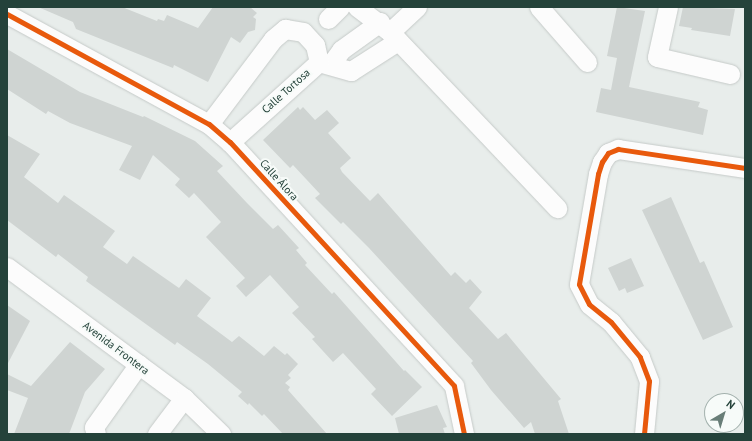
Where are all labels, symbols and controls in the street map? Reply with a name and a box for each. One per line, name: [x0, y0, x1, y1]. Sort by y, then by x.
street label: Calle Tortosa: [259, 66, 313, 116]
street label: Calle Álora: [257, 157, 301, 203]
street label: Avenida Frontera: [80, 319, 152, 377]
north arrow: [704, 393, 744, 433]
text: N: [724, 397, 738, 412]

